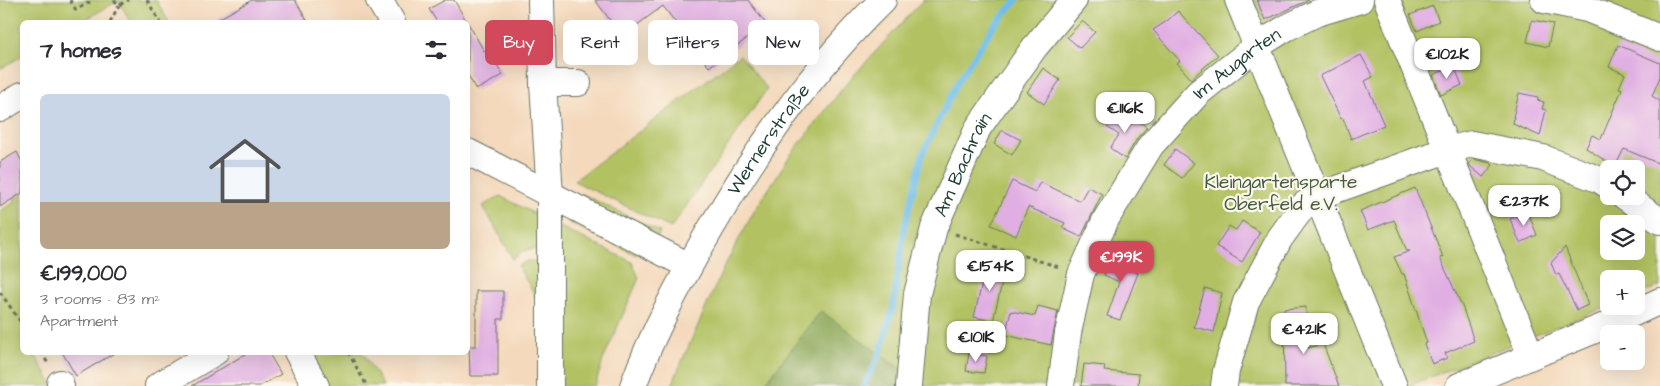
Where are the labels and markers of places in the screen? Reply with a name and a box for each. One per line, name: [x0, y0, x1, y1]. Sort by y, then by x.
pin: €102K: [1412, 38, 1482, 80]
pin: €116K: [1090, 92, 1160, 134]
pin: €237K: [1489, 184, 1559, 227]
pin: €199K: [1086, 240, 1156, 283]
pin: €154K: [955, 250, 1025, 292]
pin: €421K: [1269, 312, 1339, 355]
pin: €101K: [941, 320, 1011, 363]

